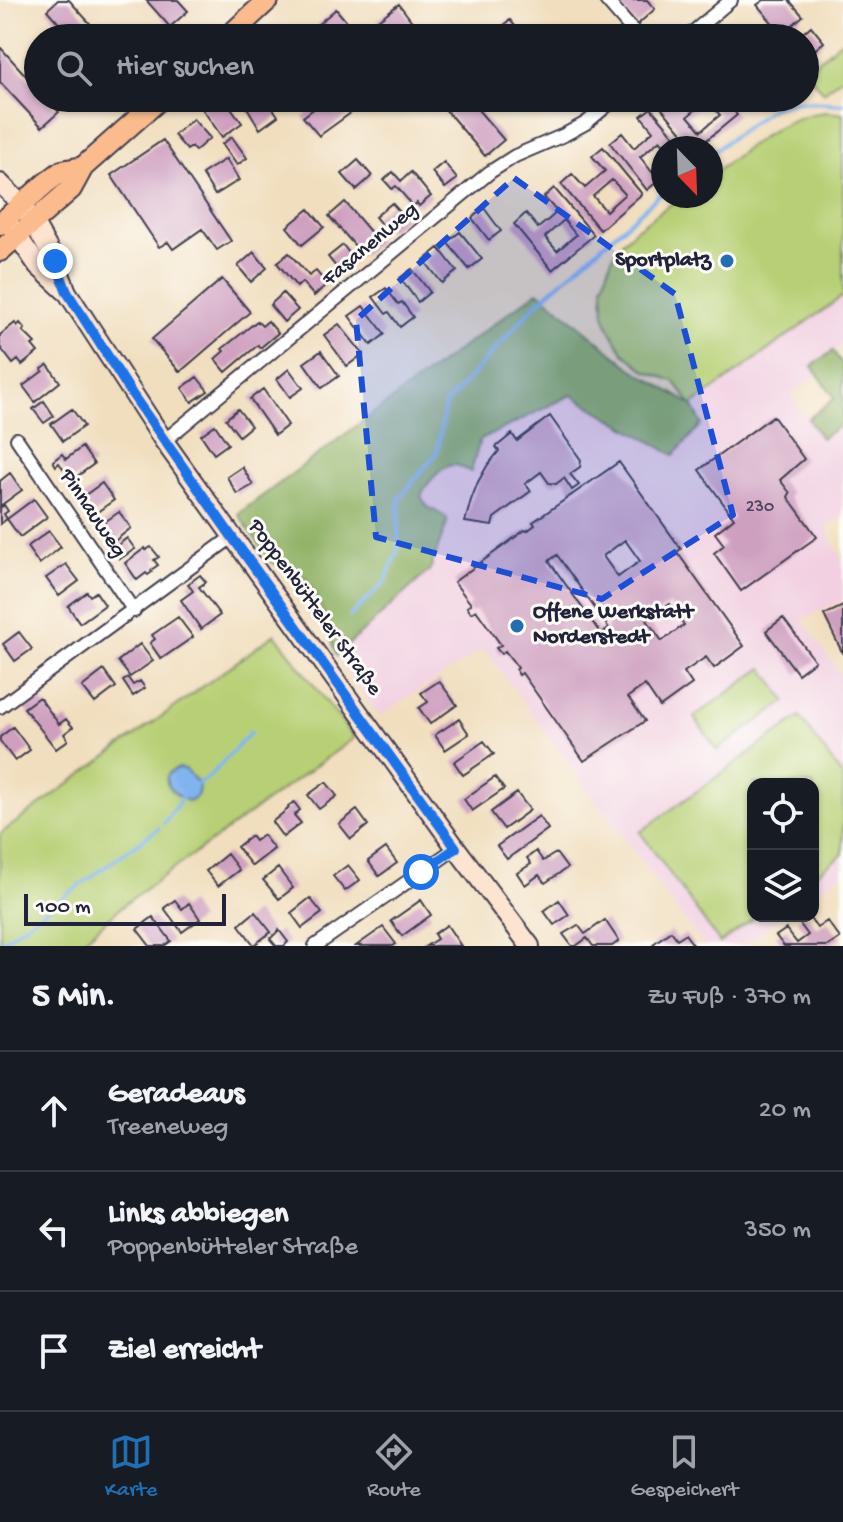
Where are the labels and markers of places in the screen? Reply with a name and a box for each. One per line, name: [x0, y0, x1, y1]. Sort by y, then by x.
place label: Sportplatz: [615, 248, 712, 274]
marker: Sportplatz: [718, 252, 736, 270]
place label: Offene Werkstatt Norderstedt: [533, 600, 695, 651]
marker: Offene Werkstatt Norderstedt: [508, 617, 526, 635]

